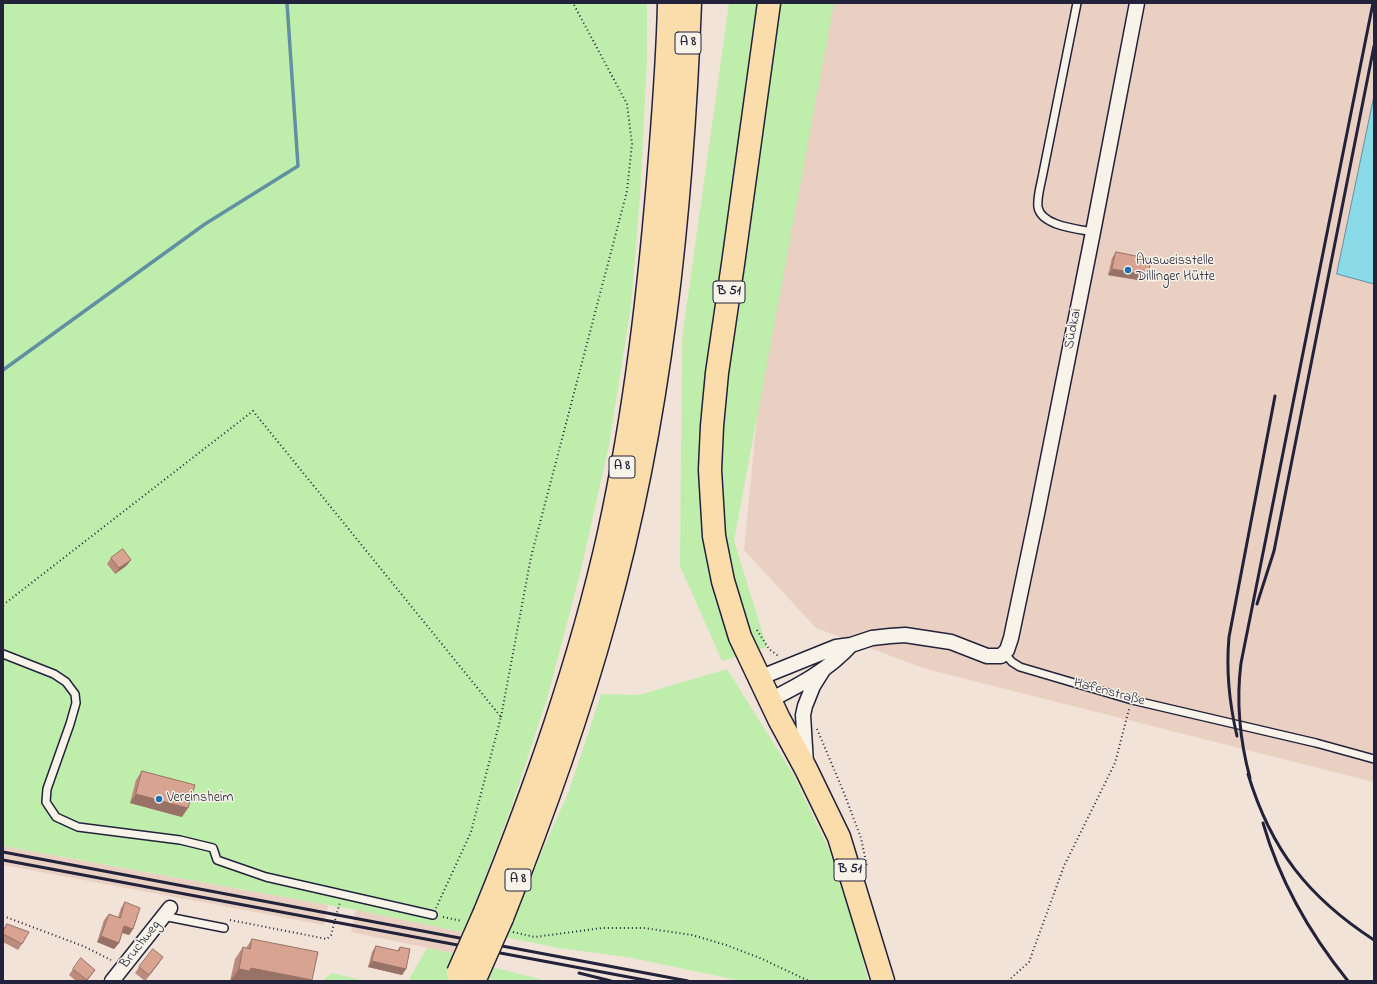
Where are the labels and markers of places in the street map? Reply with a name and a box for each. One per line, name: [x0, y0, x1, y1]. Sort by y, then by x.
place label: Ausweisstelle Dillinger Hütte: [1136, 254, 1215, 286]
marker: Ausweisstelle Dillinger Hütte: [1123, 265, 1133, 275]
place label: Vereinsheim: [167, 791, 233, 807]
marker: Vereinsheim: [154, 794, 164, 804]

